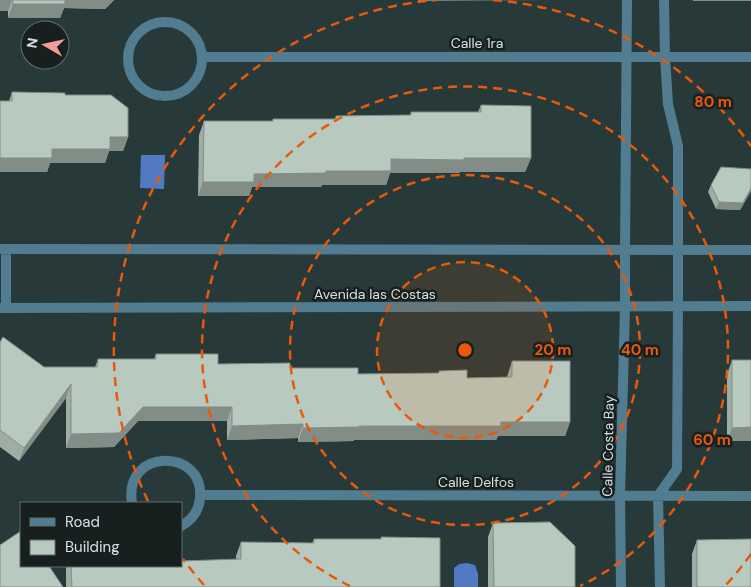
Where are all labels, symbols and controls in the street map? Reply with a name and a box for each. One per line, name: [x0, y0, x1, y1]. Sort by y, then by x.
north arrow: [20, 20, 70, 70]
street label: Calle 1ra: [451, 34, 503, 52]
text: N: [22, 37, 42, 49]
text: 80 m: [694, 92, 732, 112]
street label: Avenida las Costas: [314, 285, 436, 303]
text: 20 m: [535, 340, 571, 360]
text: 40 m: [621, 340, 659, 360]
centre of rings: [456, 341, 474, 359]
street label: Calle Costa Bay: [598, 395, 618, 497]
text: 60 m: [693, 430, 731, 450]
street label: Calle Delfos: [438, 473, 514, 491]
legend: [20, 502, 182, 567]
text: Road: [65, 512, 100, 532]
text: Building: [65, 537, 120, 557]

